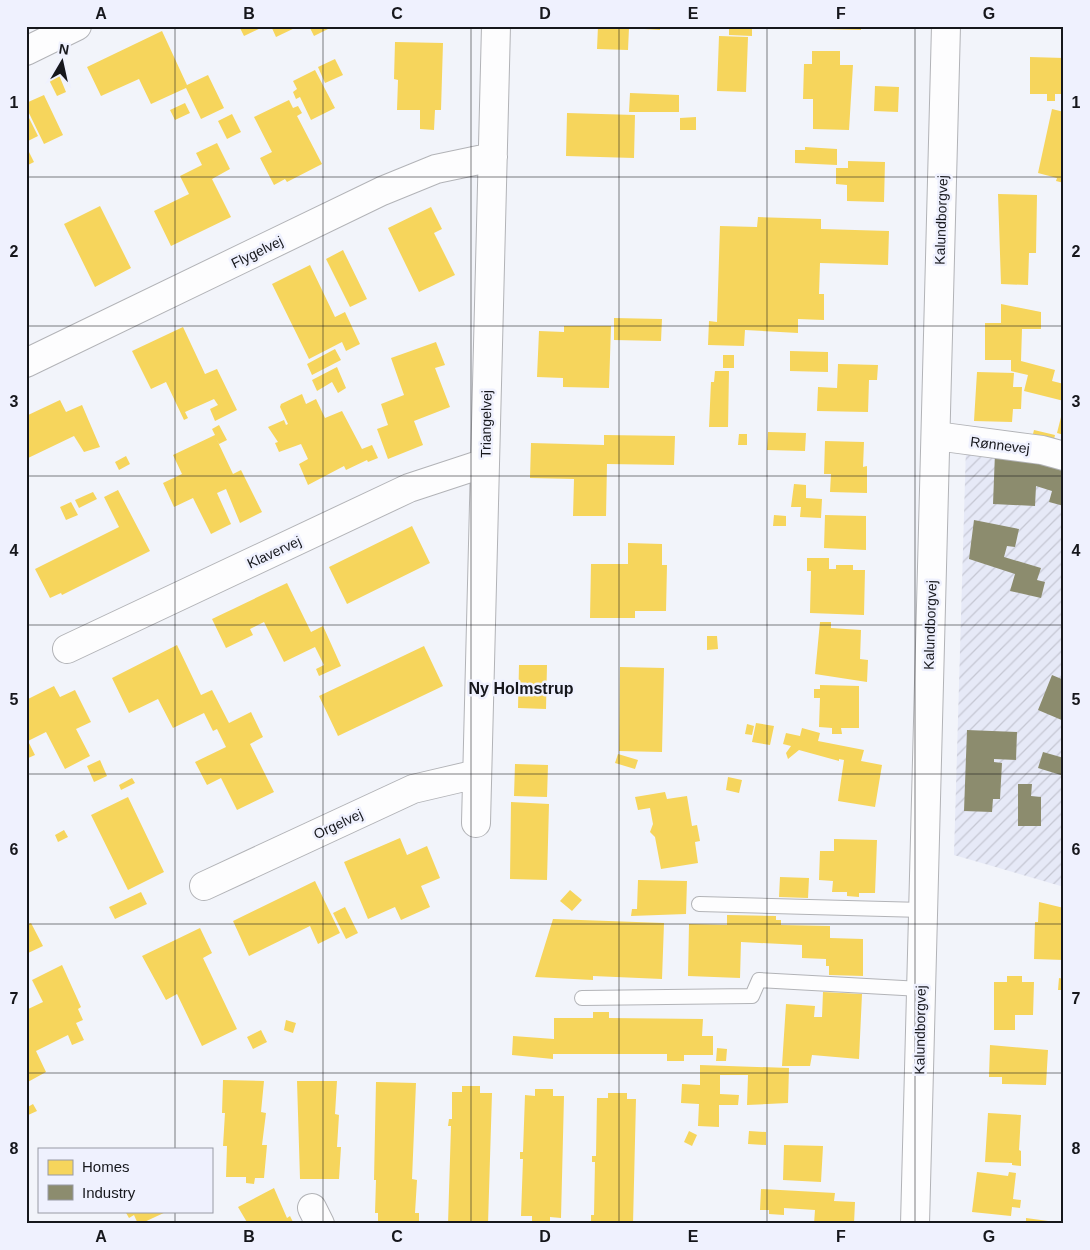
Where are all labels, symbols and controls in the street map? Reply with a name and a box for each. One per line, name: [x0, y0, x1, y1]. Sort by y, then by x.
text: A: [95, 5, 107, 22]
text: B: [243, 5, 255, 22]
text: C: [391, 5, 403, 22]
text: D: [539, 5, 551, 22]
text: E: [688, 5, 699, 22]
text: F: [836, 5, 846, 22]
text: G: [983, 5, 995, 22]
north arrow: [38, 38, 88, 88]
text: N: [58, 40, 70, 58]
text: 1: [10, 94, 19, 111]
text: 1: [1072, 94, 1081, 111]
street label: Kalundborgvej: [931, 175, 951, 265]
street label: Flygelvej: [229, 233, 285, 271]
text: 2: [10, 243, 19, 260]
text: 2: [1072, 243, 1081, 260]
street label: Triangelvej: [477, 390, 495, 458]
text: 3: [10, 393, 19, 410]
text: 3: [1072, 393, 1081, 410]
street label: Rønnevej: [969, 433, 1031, 457]
street label: Klavervej: [245, 533, 303, 571]
text: 4: [10, 542, 19, 559]
text: 4: [1072, 542, 1081, 559]
street label: Kalundborgvej: [920, 580, 940, 670]
district label: Ny Holmstrup: [469, 680, 574, 697]
text: 5: [10, 691, 19, 708]
text: 5: [1072, 691, 1081, 708]
street label: Orgelvej: [311, 806, 365, 842]
text: 6: [10, 841, 19, 858]
text: 6: [1072, 841, 1081, 858]
street label: Kalundborgvej: [911, 985, 929, 1075]
text: 7: [10, 990, 19, 1007]
text: 7: [1072, 990, 1081, 1007]
text: 8: [10, 1140, 19, 1157]
text: 8: [1072, 1140, 1081, 1157]
legend: [38, 1148, 212, 1212]
text: Homes: [82, 1158, 130, 1175]
text: Industry: [82, 1184, 136, 1201]
text: A: [95, 1228, 107, 1245]
text: B: [243, 1228, 255, 1245]
text: C: [391, 1228, 403, 1245]
text: D: [539, 1228, 551, 1245]
text: E: [688, 1228, 699, 1245]
text: F: [836, 1228, 846, 1245]
text: G: [983, 1228, 995, 1245]

